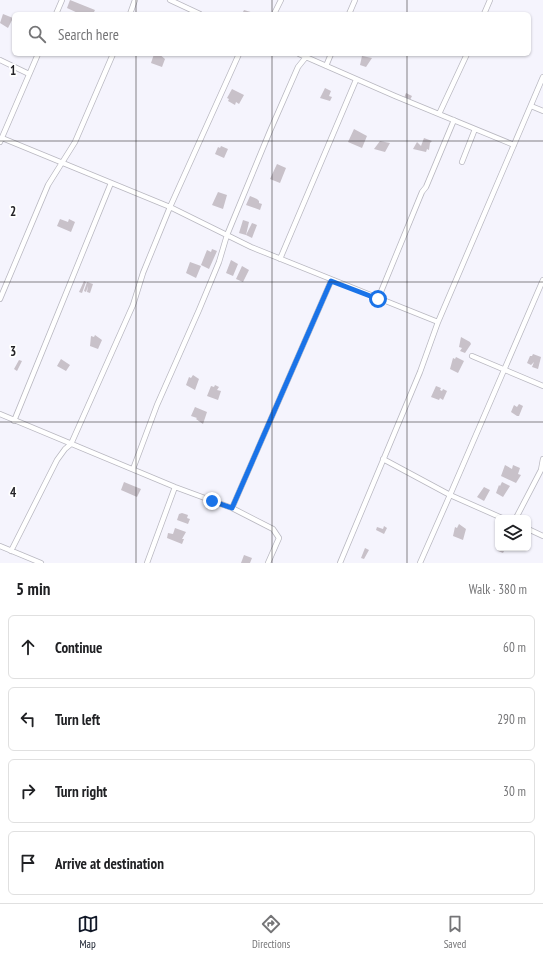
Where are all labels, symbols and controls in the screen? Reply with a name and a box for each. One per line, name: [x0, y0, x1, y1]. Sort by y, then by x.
search box: [12, 12, 531, 56]
icon: search: [26, 23, 48, 45]
text: Search here: [58, 25, 119, 44]
text: 1: [10, 62, 16, 79]
text: 2: [10, 203, 16, 220]
route start: [369, 290, 387, 308]
text: 3: [10, 343, 16, 360]
text: 4: [10, 484, 17, 501]
route end: [203, 492, 221, 510]
map controls: [495, 515, 531, 551]
button: layers: [495, 515, 531, 551]
text: 5 min: [16, 578, 50, 600]
text: Walk · 380 m: [469, 581, 527, 598]
icon: ahead: [17, 636, 39, 658]
text: Continue: [55, 638, 102, 657]
text: 60 m: [503, 639, 526, 656]
icon: left: [17, 708, 39, 730]
text: Turn left: [55, 710, 100, 729]
text: 290 m: [497, 711, 526, 728]
icon: right: [17, 780, 39, 802]
text: Turn right: [55, 782, 107, 801]
text: 30 m: [503, 783, 526, 800]
icon: arrive: [17, 852, 39, 874]
text: Arrive at destination: [55, 854, 164, 873]
tab: Map: [77, 913, 99, 951]
tab: Directions: [252, 913, 290, 951]
tab: Saved: [444, 913, 466, 951]

